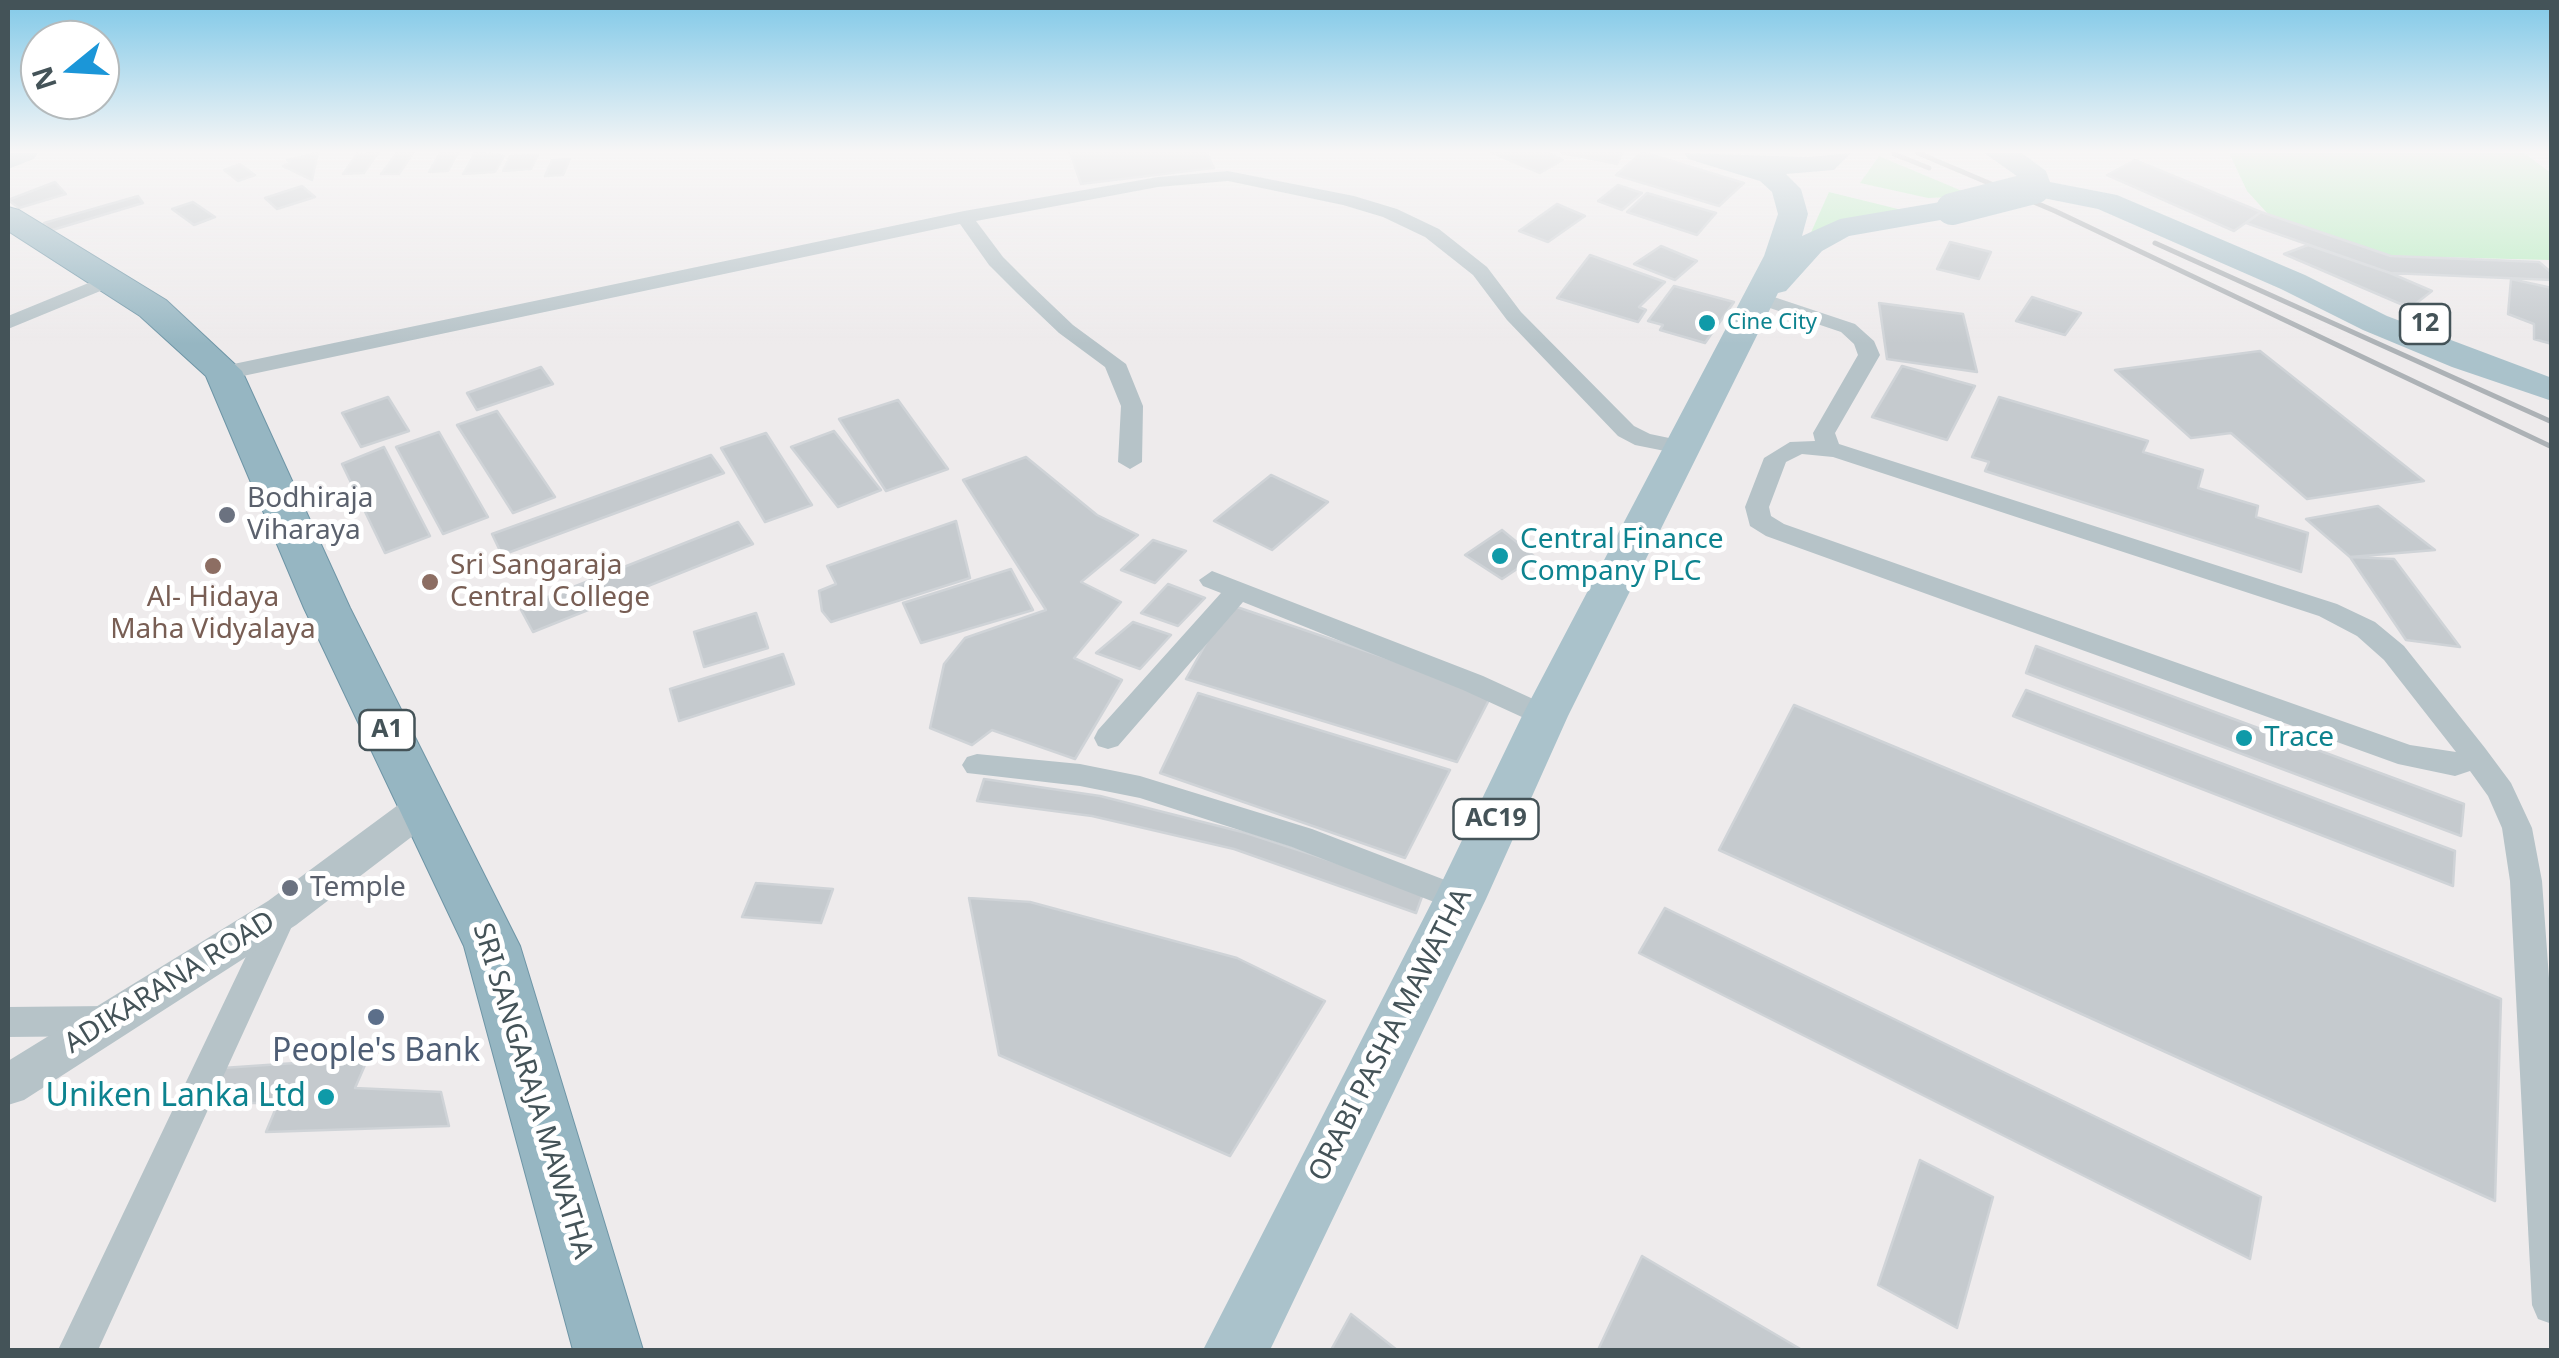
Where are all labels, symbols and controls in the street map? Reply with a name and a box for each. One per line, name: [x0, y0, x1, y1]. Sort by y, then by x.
north arrow: [20, 20, 120, 120]
text: N: [22, 62, 65, 95]
road number: 12: [2400, 304, 2450, 344]
place label: Cine City: [1727, 310, 1817, 336]
marker: Cine City: [1696, 312, 1718, 334]
place label: Bodhiraja Viharaya: [247, 482, 374, 548]
marker: Bodhiraja Viharaya: [216, 504, 238, 526]
place label: Central Finance Company PLC: [1520, 523, 1723, 589]
marker: Central Finance Company PLC: [1489, 545, 1511, 567]
place label: Sri Sangaraja Central College: [450, 549, 650, 615]
marker: Al- Hidaya Maha Vidyalaya: [202, 555, 224, 577]
marker: Sri Sangaraja Central College: [419, 571, 441, 593]
place label: Al- Hidaya Maha Vidyalaya: [110, 581, 316, 647]
road number: A1: [360, 710, 414, 750]
place label: Trace: [2264, 721, 2334, 755]
marker: Trace: [2233, 727, 2255, 749]
road number: AC19: [1454, 799, 1538, 839]
place label: Temple: [310, 871, 406, 905]
marker: Temple: [279, 877, 301, 899]
street label: ORABI PASHA MAWATHA: [1302, 883, 1480, 1187]
street label: ADIKARANA ROAD: [59, 905, 281, 1061]
street label: SRI SANGARAJA MAWATHA: [465, 919, 599, 1263]
marker: People's Bank: [365, 1006, 387, 1028]
place label: People's Bank: [272, 1033, 480, 1071]
place label: Uniken Lanka Ltd: [45, 1078, 306, 1116]
marker: Uniken Lanka Ltd: [315, 1086, 337, 1108]

